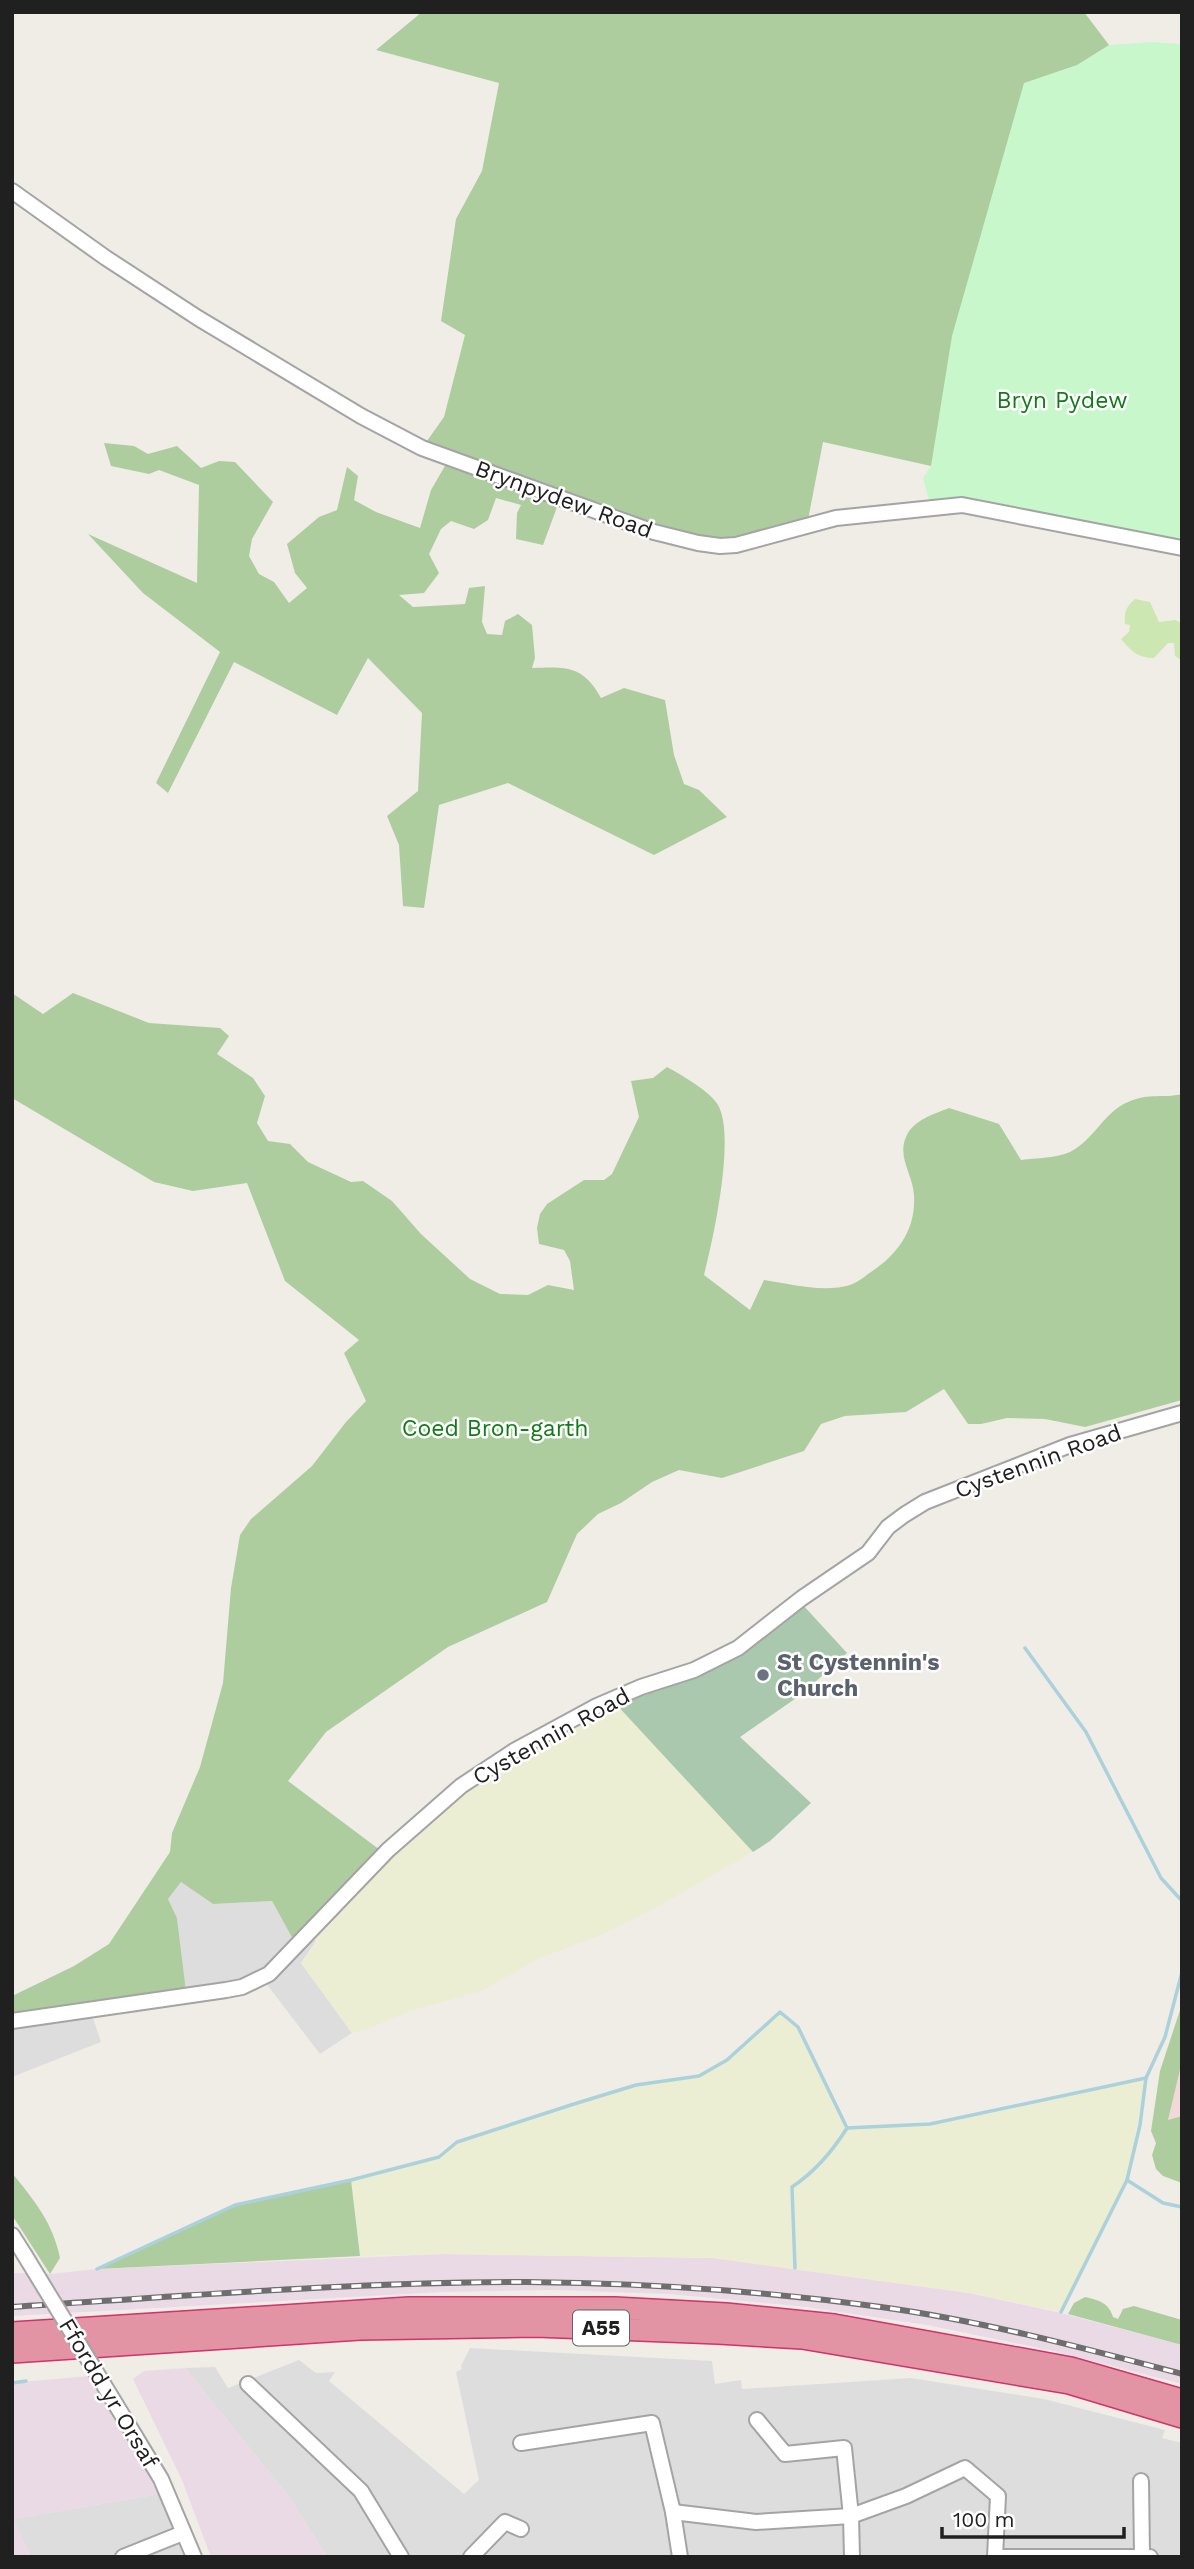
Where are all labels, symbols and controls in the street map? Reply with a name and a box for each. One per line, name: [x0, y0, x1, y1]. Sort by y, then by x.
park label: Bryn Pydew: [997, 387, 1127, 414]
street label: Brynpydew Road: [472, 455, 656, 544]
park label: Coed Bron-garth: [402, 1415, 588, 1442]
street label: Cystennin Road: [951, 1419, 1125, 1504]
place label: St Cystennin's Church: [777, 1649, 940, 1702]
marker: St Cystennin's Church: [755, 1667, 771, 1683]
street label: Cystennin Road: [468, 1682, 634, 1791]
road number: A55: [573, 2310, 629, 2346]
street label: Ffordd yr Orsaf: [53, 2313, 164, 2473]
scale bar: [942, 2496, 1124, 2540]
text: 100 m: [953, 2507, 1015, 2532]

